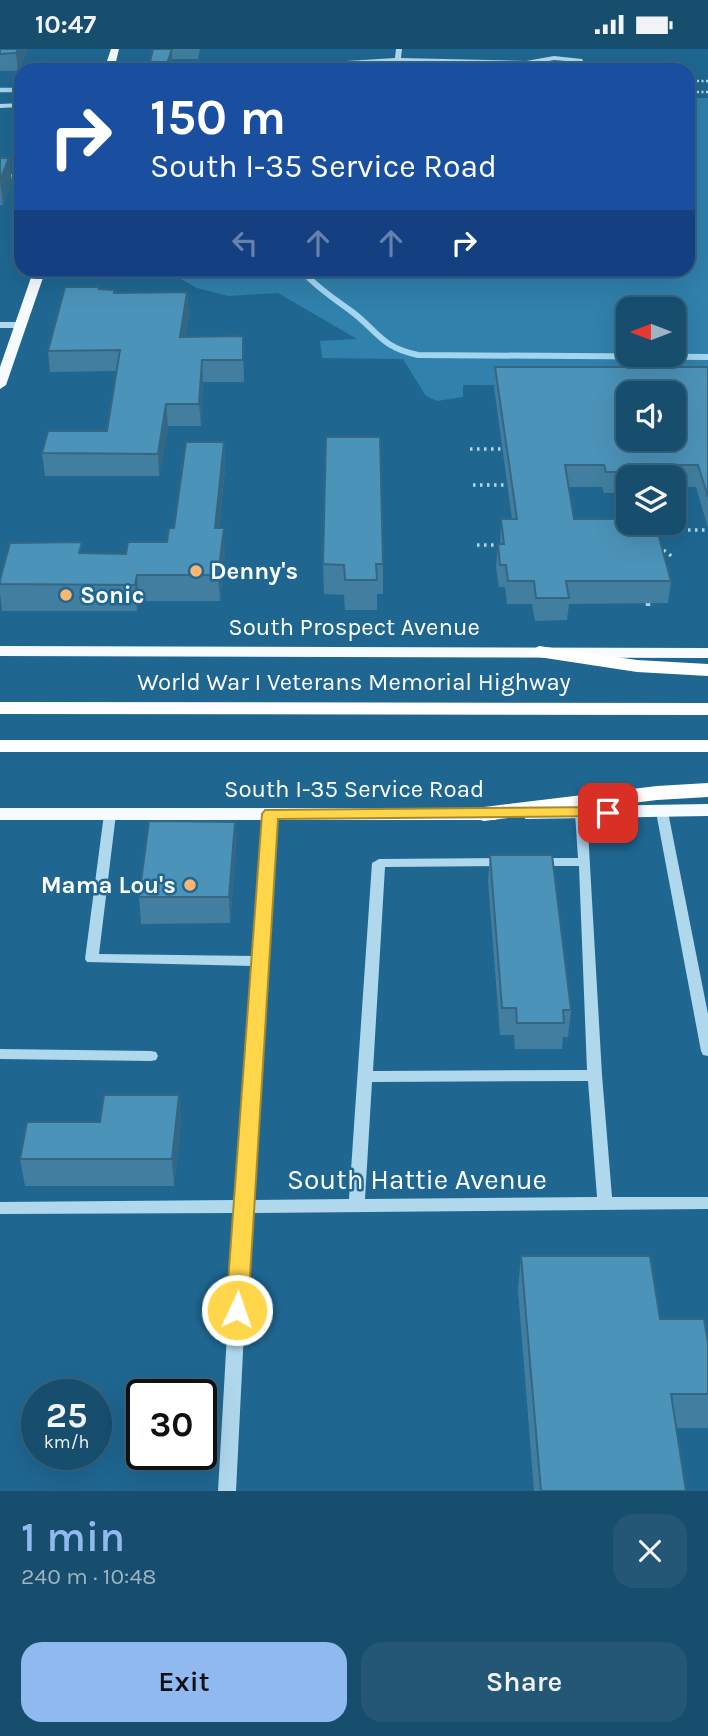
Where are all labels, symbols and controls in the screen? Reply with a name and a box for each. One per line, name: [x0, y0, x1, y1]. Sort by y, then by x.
text: 10:47: [35, 9, 96, 40]
text: 150 m: [150, 89, 286, 146]
icon: right: [35, 91, 126, 182]
text: South I-35 Service Road: [150, 148, 497, 185]
icon: left: [226, 224, 264, 262]
icon: ahead: [299, 224, 337, 262]
icon: ahead: [372, 224, 410, 262]
icon: right: [445, 224, 483, 262]
north arrow: [616, 297, 686, 367]
map controls: [616, 297, 686, 535]
button: sound: [616, 381, 686, 451]
button: layers: [616, 465, 686, 535]
place label: Denny's: [210, 557, 298, 585]
marker: Denny's: [188, 563, 204, 579]
place label: Sonic: [80, 581, 144, 609]
marker: Sonic: [58, 587, 74, 603]
street label: South Prospect Avenue: [228, 613, 480, 641]
street label: World War I Veterans Memorial Highway: [137, 668, 571, 696]
street label: South I-35 Service Road: [224, 775, 484, 803]
pin: [578, 783, 638, 843]
icon: arrive: [589, 794, 627, 832]
place label: Mama Lou's: [41, 871, 176, 899]
marker: Mama Lou's: [182, 877, 198, 893]
street label: South Hattie Avenue: [287, 1163, 547, 1196]
position arrow: [200, 1273, 274, 1347]
speed limit sign: 30: [126, 1379, 217, 1470]
text: 25: [46, 1395, 87, 1436]
text: km/h: [44, 1431, 89, 1453]
text: 1 min: [21, 1512, 125, 1562]
button: close: [613, 1514, 687, 1588]
text: 240 m · 10:48: [21, 1563, 156, 1590]
button: Exit: [21, 1642, 347, 1722]
button: Share: [361, 1642, 687, 1722]

